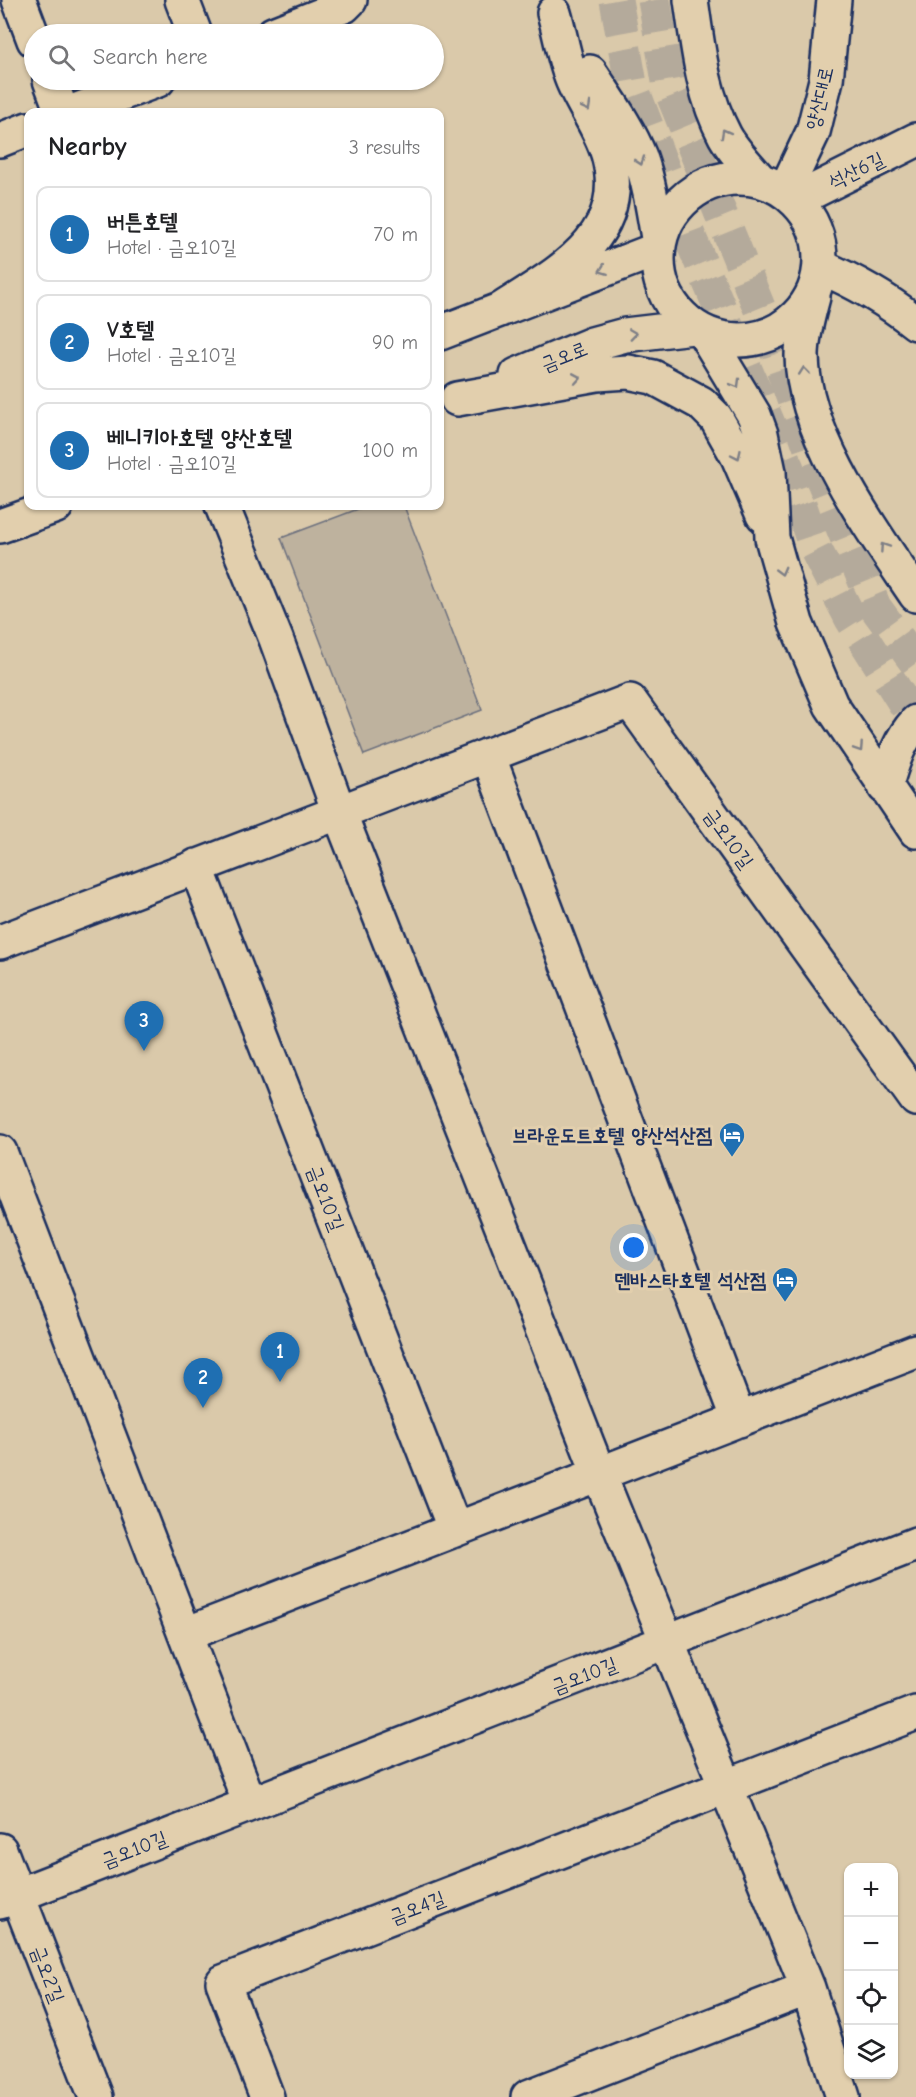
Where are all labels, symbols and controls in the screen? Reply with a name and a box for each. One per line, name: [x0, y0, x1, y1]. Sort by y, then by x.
search box: [24, 24, 444, 90]
icon: search: [45, 41, 78, 74]
text: Search here: [93, 44, 208, 70]
street label: 양산대로: [801, 64, 838, 132]
one-way arrow: [580, 101, 591, 111]
one-way arrow: [721, 129, 732, 140]
text: Nearby: [48, 132, 127, 162]
text: 3 results: [349, 136, 420, 159]
street label: 석산6길: [825, 147, 888, 194]
one-way arrow: [633, 155, 646, 166]
text: 버튼호텔: [107, 209, 178, 235]
text: 1: [66, 223, 73, 246]
text: 70 m: [373, 223, 418, 246]
text: Hotel · 금오10길: [107, 236, 237, 259]
one-way arrow: [599, 263, 610, 275]
text: V호텔: [107, 317, 154, 343]
one-way arrow: [628, 329, 637, 341]
text: 2: [65, 331, 74, 354]
text: 90 m: [372, 331, 418, 354]
street label: 금오로: [537, 337, 591, 376]
text: Hotel · 금오10길: [107, 344, 237, 367]
one-way arrow: [798, 366, 811, 375]
one-way arrow: [571, 372, 581, 385]
one-way arrow: [729, 378, 740, 388]
text: 베니키아호텔 양산호텔: [107, 425, 292, 451]
text: 3: [65, 439, 74, 462]
text: 100 m: [363, 439, 418, 462]
one-way arrow: [729, 448, 741, 459]
text: Hotel · 금오10길: [107, 452, 237, 475]
one-way arrow: [880, 542, 891, 553]
one-way arrow: [774, 565, 787, 575]
one-way arrow: [852, 742, 864, 752]
street label: 금오10길: [699, 804, 758, 873]
pin: 3: [124, 1002, 164, 1051]
hotel icon: 브라운도트호텔 양산석산점: [717, 1120, 747, 1158]
place label: 브라운도트호텔 양산석산점: [512, 1124, 712, 1147]
street label: 금오10길: [303, 1162, 349, 1234]
your location: [619, 1233, 648, 1262]
hotel icon: 덴바스타호텔 석산점: [770, 1265, 800, 1303]
place label: 덴바스타호텔 석산점: [614, 1269, 766, 1292]
pin: 1: [260, 1332, 300, 1382]
pin: 2: [184, 1358, 222, 1408]
street label: 금오10길: [548, 1652, 620, 1698]
street label: 금오10길: [98, 1826, 170, 1872]
map controls: [844, 1863, 898, 2079]
button: +: [844, 1863, 898, 1917]
street label: 금오4길: [386, 1886, 448, 1929]
button: −: [844, 1917, 898, 1971]
street label: 금오2길: [26, 1943, 69, 2006]
button: locate: [844, 1971, 898, 2025]
button: layers: [844, 2025, 898, 2079]

